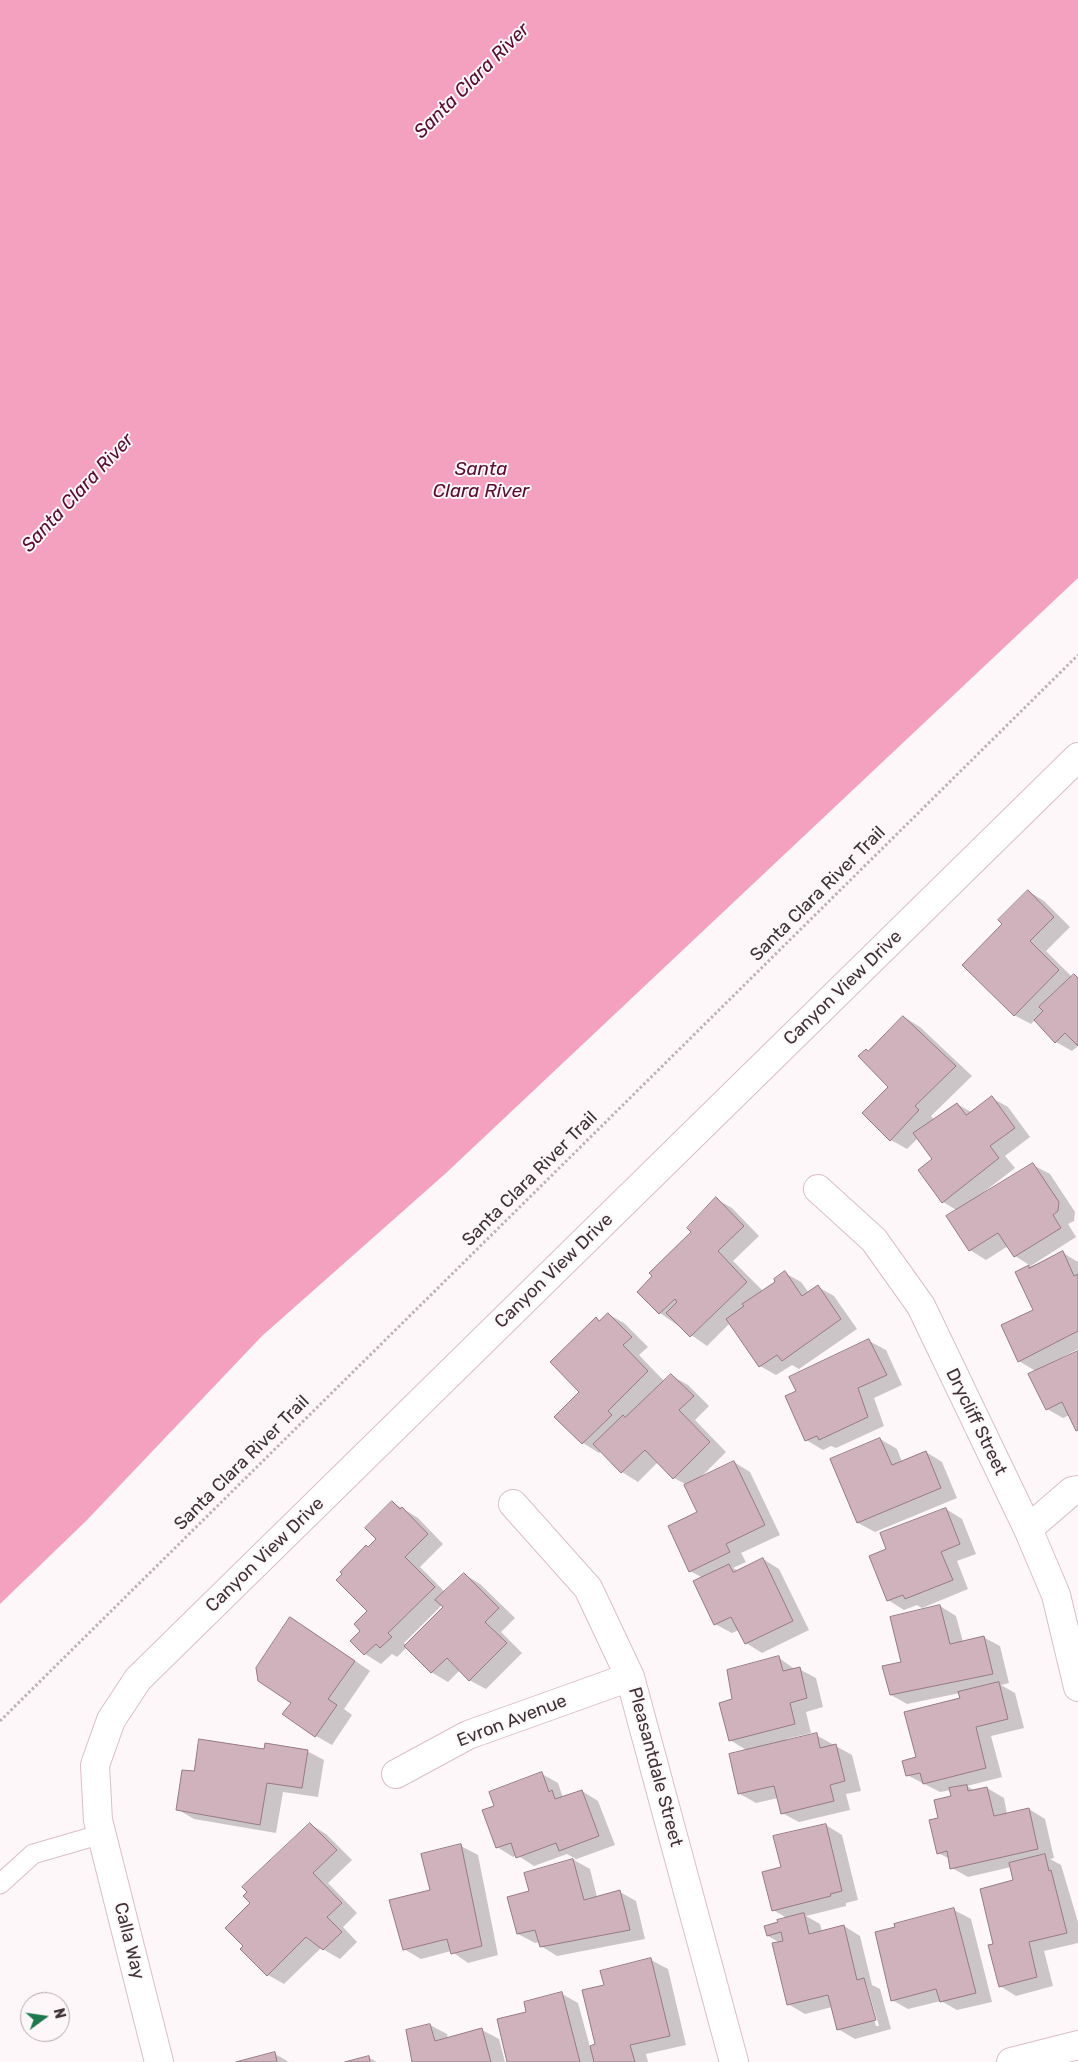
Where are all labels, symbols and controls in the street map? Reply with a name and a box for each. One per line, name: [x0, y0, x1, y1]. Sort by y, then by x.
water label: Santa Clara River: [409, 18, 535, 144]
water label: Santa Clara River: [17, 429, 139, 557]
water label: Santa Clara River: [433, 459, 529, 503]
street label: Santa Clara River Trail: [746, 822, 890, 966]
street label: Canyon View Drive: [779, 926, 907, 1050]
street label: Santa Clara River Trail: [458, 1107, 602, 1251]
street label: Canyon View Drive: [490, 1209, 618, 1333]
street label: Drycliff Street: [941, 1365, 1011, 1479]
street label: Santa Clara River Trail: [170, 1391, 314, 1535]
street label: Canyon View Drive: [201, 1493, 329, 1617]
street label: Pleasantdale Street: [623, 1685, 687, 1849]
street label: Evron Avenue: [454, 1690, 570, 1752]
street label: Calla Way: [109, 1900, 149, 1982]
north arrow: [20, 1992, 70, 2042]
text: N: [50, 2007, 69, 2020]

